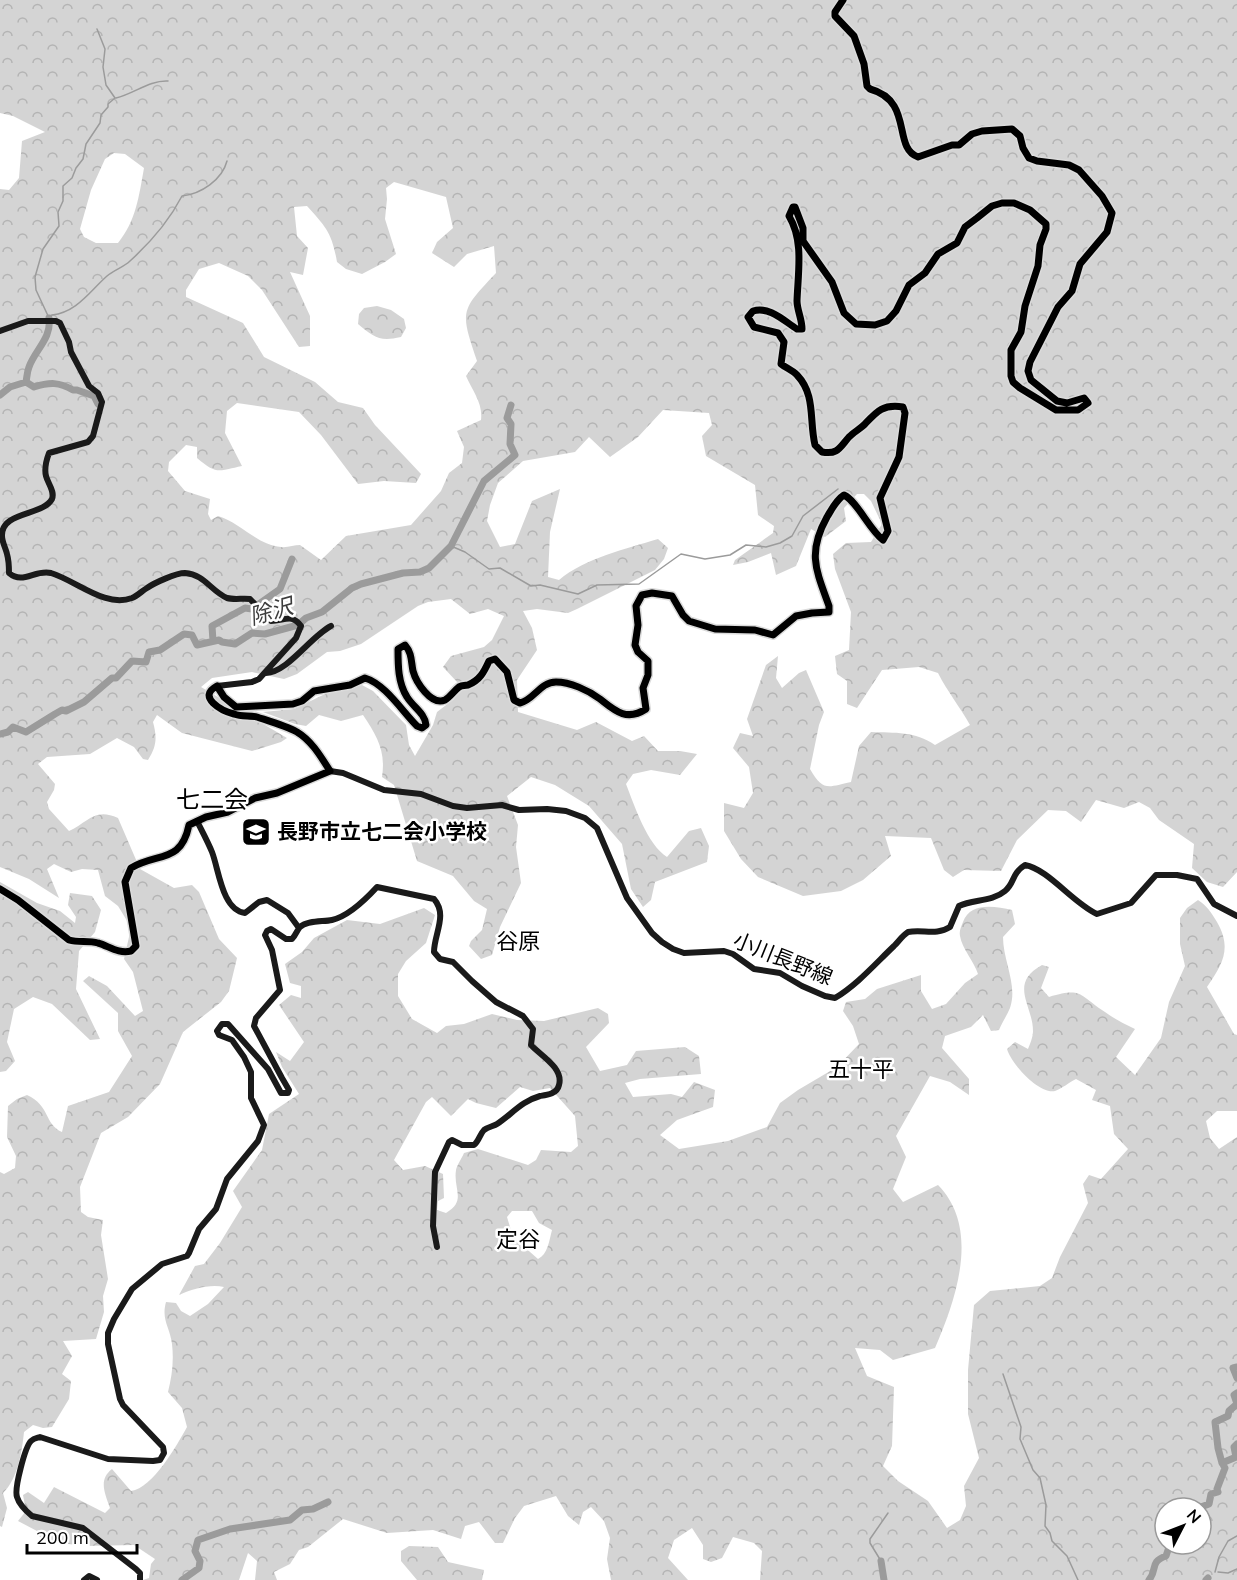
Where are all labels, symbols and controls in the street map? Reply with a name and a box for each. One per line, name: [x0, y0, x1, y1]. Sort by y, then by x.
water label: 除沢: [246, 591, 299, 631]
district label: 七二会: [176, 784, 248, 814]
school or university icon: 長野市立七二会小学校: [240, 816, 272, 848]
place label: 長野市立七二会小学校: [277, 818, 487, 844]
street label: 小川長野線: [730, 926, 837, 990]
district label: 谷原: [496, 927, 540, 955]
district label: 五十平: [828, 1055, 894, 1083]
district label: 定谷: [496, 1225, 540, 1253]
north arrow: [1153, 1496, 1213, 1556]
text: N: [1183, 1505, 1206, 1527]
scale bar: [27, 1517, 136, 1555]
text: 200 m: [36, 1526, 89, 1549]

